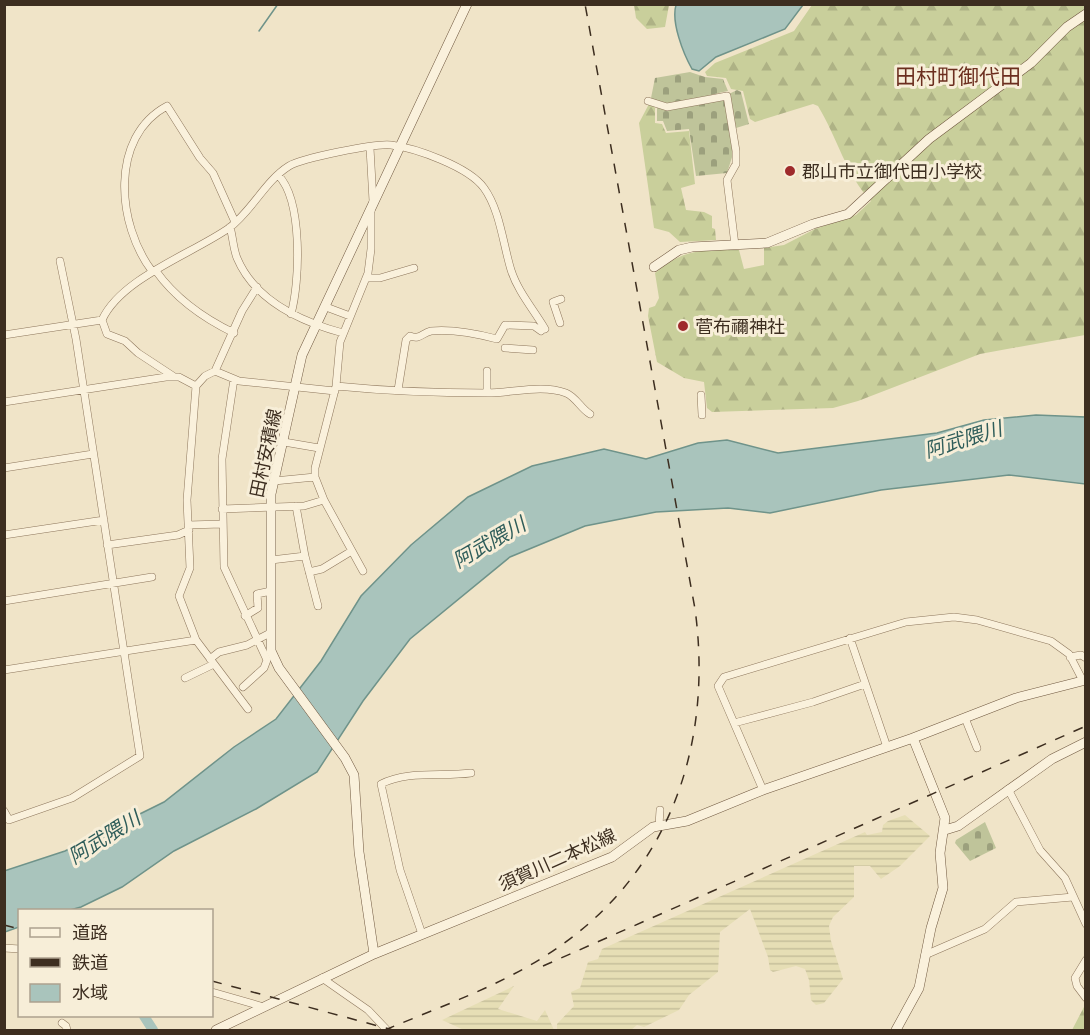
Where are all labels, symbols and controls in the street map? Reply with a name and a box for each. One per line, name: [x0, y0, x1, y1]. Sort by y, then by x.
district label: 田村町御代田: [895, 62, 1021, 90]
place label: 郡山市立御代田小学校: [802, 159, 982, 183]
marker: 郡山市立御代田小学校: [783, 164, 797, 178]
place label: 菅布禰神社: [695, 314, 785, 338]
marker: 菅布禰神社: [676, 319, 690, 333]
street label: 田村安積線: [244, 406, 286, 500]
water label: 阿武隈川: [921, 414, 1007, 464]
water label: 阿武隈川: [448, 509, 532, 574]
water label: 阿武隈川: [63, 803, 147, 870]
street label: 須賀川二本松線: [495, 822, 619, 896]
legend: [18, 909, 213, 1017]
text: 道路: [72, 920, 108, 944]
text: 鉄道: [72, 950, 108, 974]
text: 水域: [72, 980, 108, 1004]

